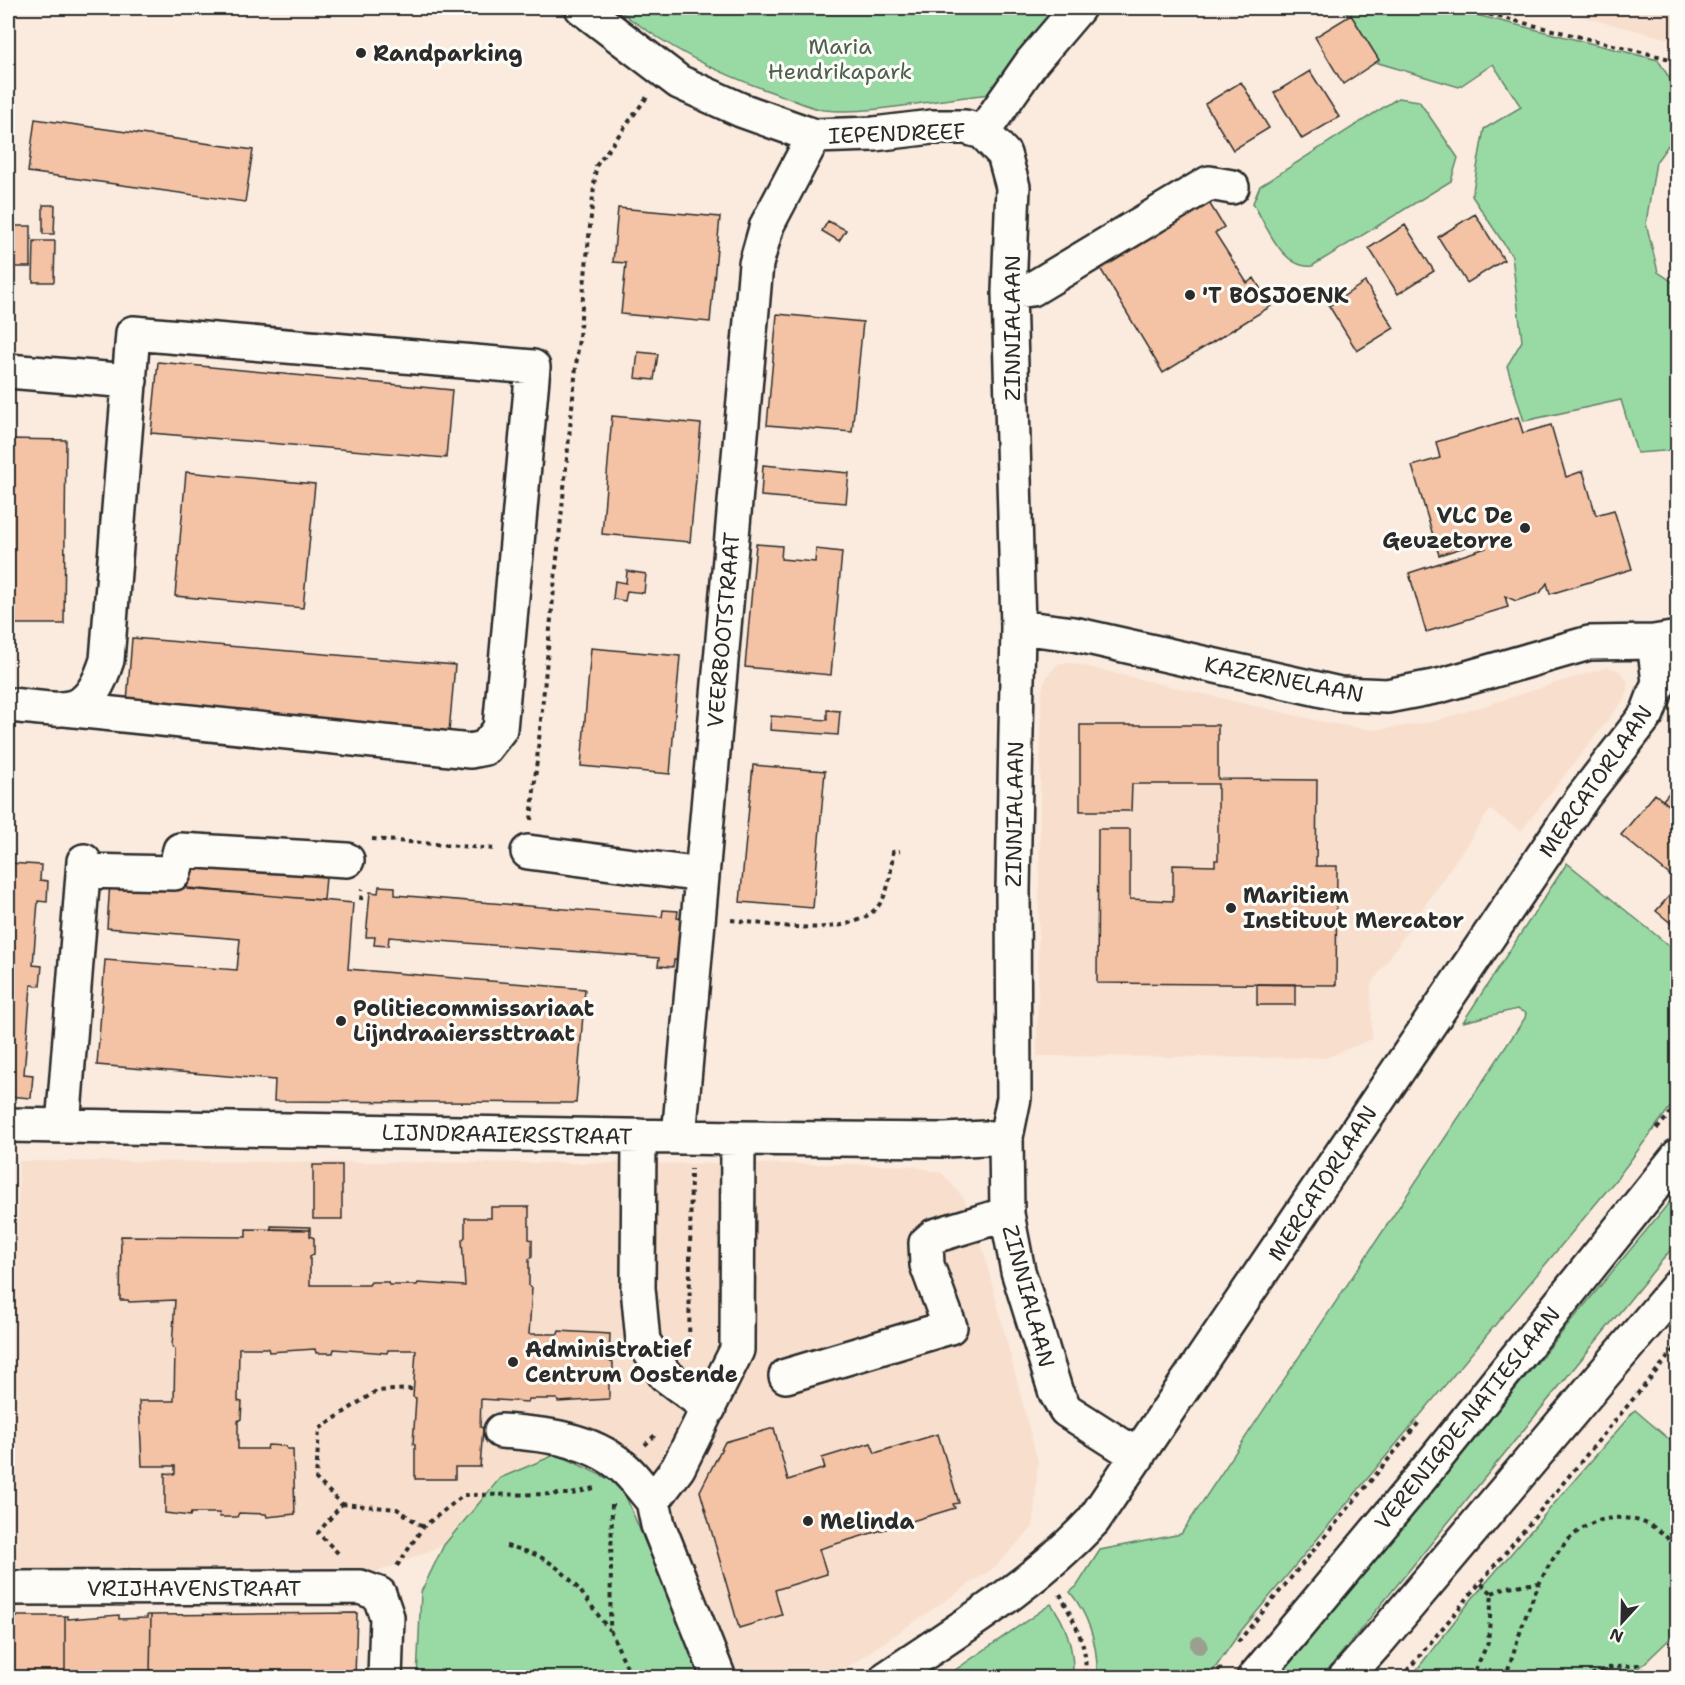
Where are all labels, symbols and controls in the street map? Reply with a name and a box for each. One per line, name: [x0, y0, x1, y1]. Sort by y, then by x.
park label: Maria Hendrikapark: [768, 32, 912, 86]
place label: Randparking: [373, 39, 523, 68]
marker: Randparking: [354, 46, 368, 60]
street label: IEPENDREEF: [828, 117, 966, 150]
street label: ZINNIALAAN: [998, 255, 1027, 401]
place label: 'T BOSJOENK: [1202, 281, 1349, 310]
marker: 'T BOSJOENK: [1183, 288, 1197, 302]
place label: VLC De Geuzetorre: [1382, 501, 1513, 555]
marker: VLC De Geuzetorre: [1518, 521, 1532, 535]
street label: VEERBOOTSTRAAT: [700, 531, 747, 729]
street label: KAZERNELAAN: [1202, 650, 1366, 709]
street label: MERCATORLAAN: [1532, 699, 1659, 863]
street label: ZINNIALAAN: [999, 741, 1030, 887]
place label: Maritiem Instituut Mercator: [1243, 881, 1464, 935]
marker: Maritiem Instituut Mercator: [1224, 901, 1238, 915]
place label: Politiecommissariaat Lijndraaierssttraat: [353, 994, 595, 1048]
marker: Politiecommissariaat Lijndraaierssttraat: [334, 1014, 348, 1028]
street label: MERCATORLAAN: [1261, 1100, 1383, 1266]
street label: LIJNDRAAIERSSTRAAT: [381, 1118, 633, 1151]
street label: ZINNIALAAN: [996, 1222, 1061, 1370]
street label: VERENIGDE-NATIESLAAN: [1368, 1300, 1567, 1536]
place label: Administratief Centrum Oostende: [525, 1335, 738, 1389]
marker: Administratief Centrum Oostende: [506, 1355, 520, 1369]
place label: Melinda: [820, 1507, 914, 1536]
marker: Melinda: [801, 1514, 815, 1528]
street label: VRIJHAVENSTRAAT: [87, 1574, 302, 1603]
north arrow: [1592, 1592, 1652, 1652]
text: N: [1607, 1623, 1626, 1648]

